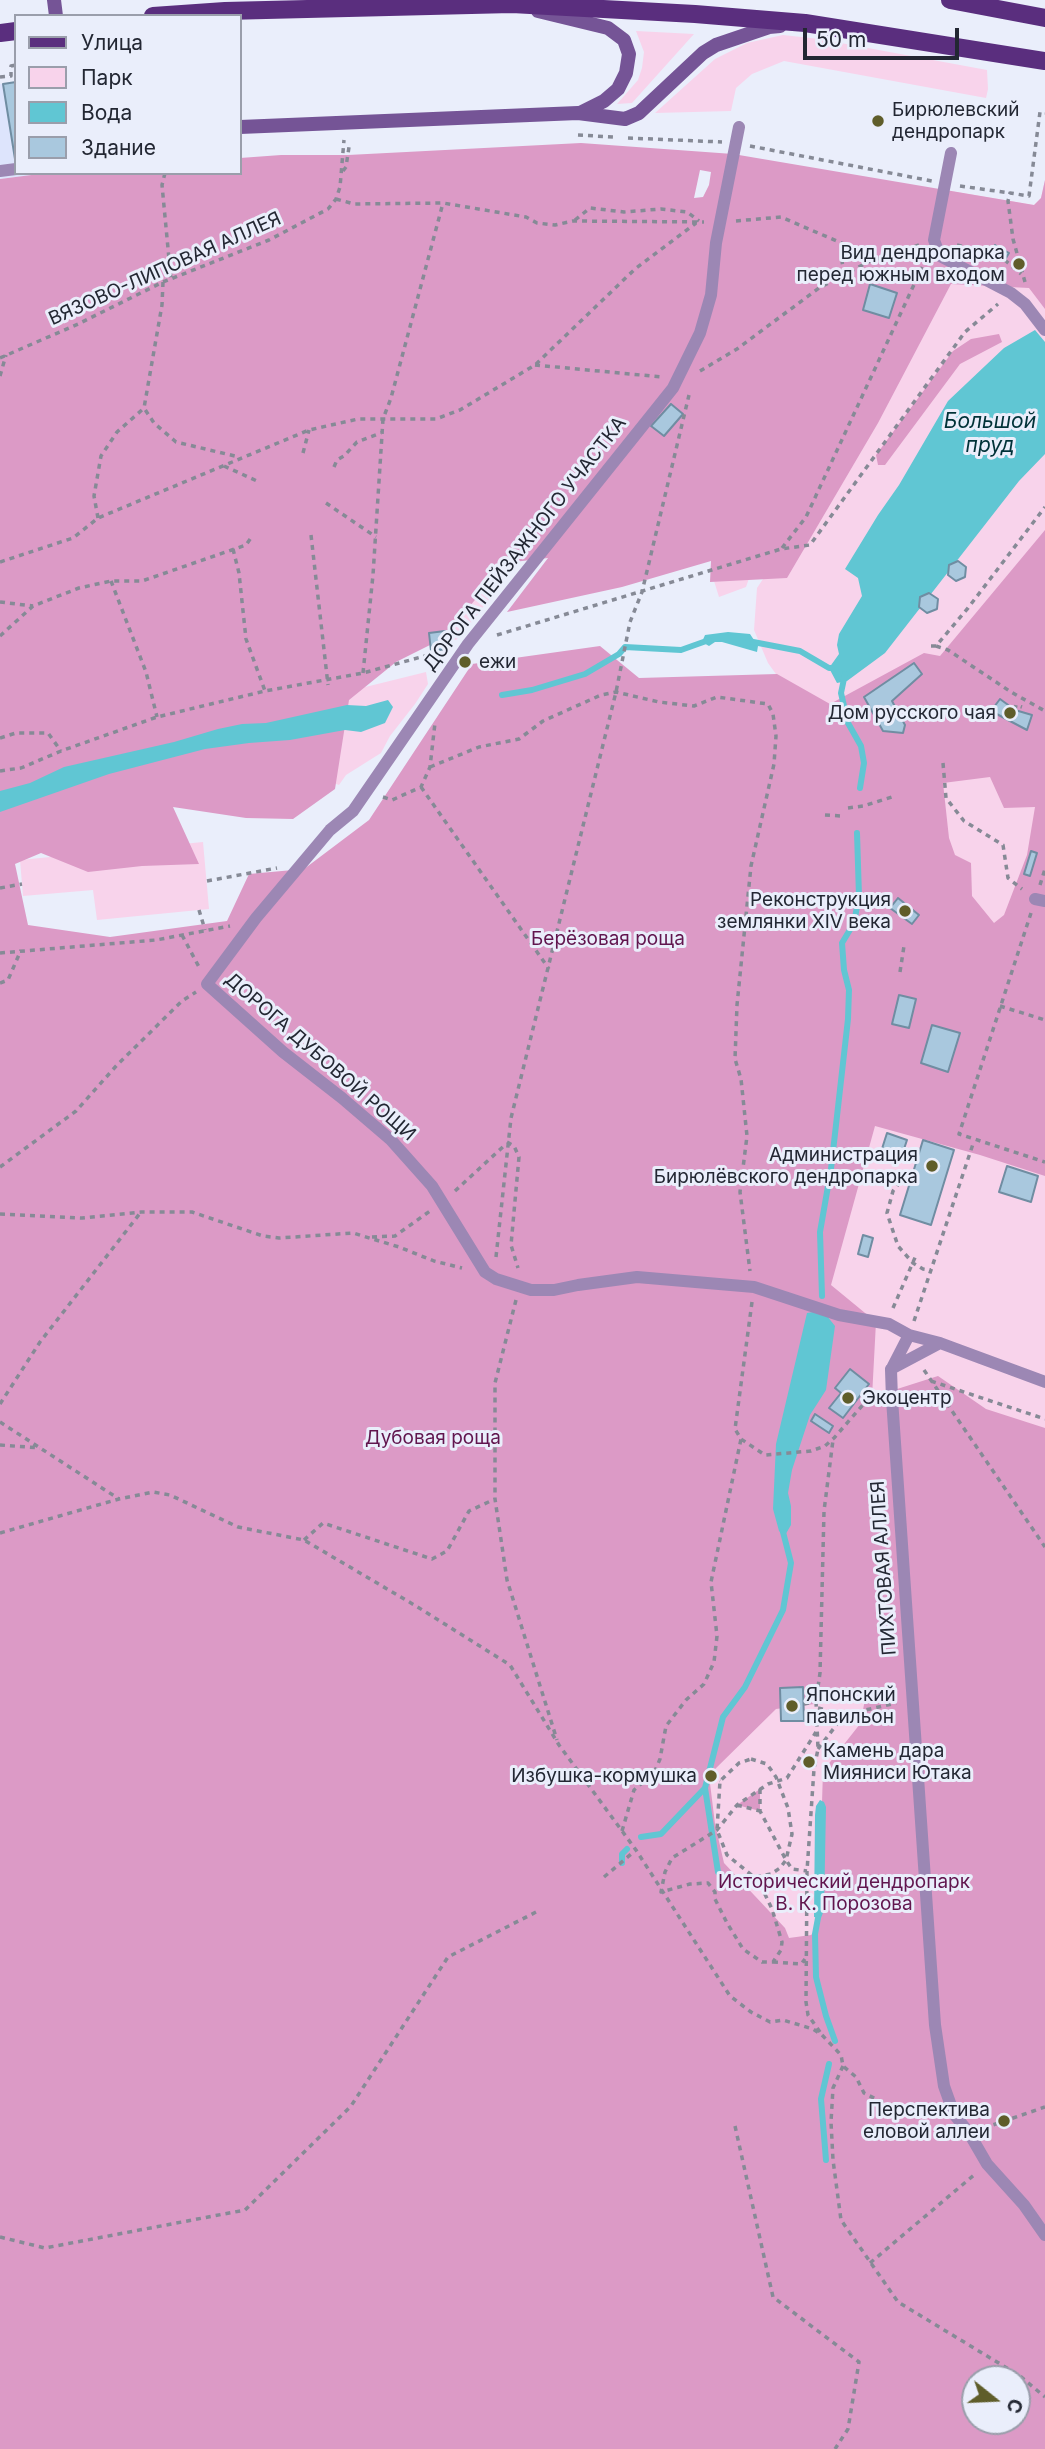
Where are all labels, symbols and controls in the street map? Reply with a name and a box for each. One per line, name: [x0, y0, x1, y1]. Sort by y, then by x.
legend: [14, 14, 242, 175]
scale bar: [807, 14, 963, 58]
text: 50 m: [816, 27, 866, 52]
text: Улица: [81, 30, 143, 55]
text: Парк: [81, 65, 133, 90]
place label: Бирюлевский дендропарк: [892, 99, 1020, 143]
text: Вода: [81, 100, 132, 125]
marker: Бирюлевский дендропарк: [870, 113, 886, 129]
text: Здание: [81, 135, 156, 160]
street label: ВЯЗОВО-ЛИПОВАЯ АЛЛЕЯ: [45, 207, 285, 331]
place label: Вид дендропарка перед южным входом: [797, 242, 1005, 286]
marker: Вид дендропарка перед южным входом: [1011, 256, 1027, 272]
water label: Большой пруд: [944, 409, 1036, 459]
street label: ДОРОГА ПЕЙЗАЖНОГО УЧАСТКА: [419, 412, 631, 676]
place label: ежи: [479, 651, 516, 673]
marker: ежи: [457, 654, 473, 670]
place label: Дом русского чая: [828, 702, 996, 724]
marker: Дом русского чая: [1002, 705, 1018, 721]
place label: Реконструкция землянки XIV века: [717, 889, 891, 933]
marker: Реконструкция землянки XIV века: [897, 903, 913, 919]
park label: Берёзовая роща: [531, 928, 685, 950]
street label: ДОРОГА ДУБОВОЙ РОЩИ: [220, 968, 420, 1146]
place label: Администрация Бирюлёвского дендропарка: [654, 1144, 918, 1188]
marker: Администрация Бирюлёвского дендропарка: [924, 1158, 940, 1174]
place label: Экоцентр: [862, 1387, 952, 1409]
marker: Экоцентр: [840, 1390, 856, 1406]
park label: Дубовая роща: [365, 1427, 501, 1449]
street label: ПИХТОВАЯ АЛЛЕЯ: [867, 1480, 901, 1656]
place label: Японcкий павильон: [806, 1684, 896, 1728]
marker: Японcкий павильон: [784, 1698, 800, 1714]
place label: Камень дара Мияниси Ютака: [823, 1740, 972, 1784]
marker: Камень дара Мияниси Ютака: [801, 1754, 817, 1770]
place label: Избушка-кормушка: [511, 1765, 697, 1787]
marker: Избушка-кормушка: [703, 1768, 719, 1784]
park label: Исторический дендропарк В. К. Порозова: [718, 1871, 970, 1915]
place label: Перспектива еловой аллеи: [863, 2099, 990, 2143]
marker: Перспектива еловой аллеи: [996, 2113, 1012, 2129]
north arrow: [961, 2365, 1031, 2435]
text: С: [1001, 2396, 1028, 2416]

